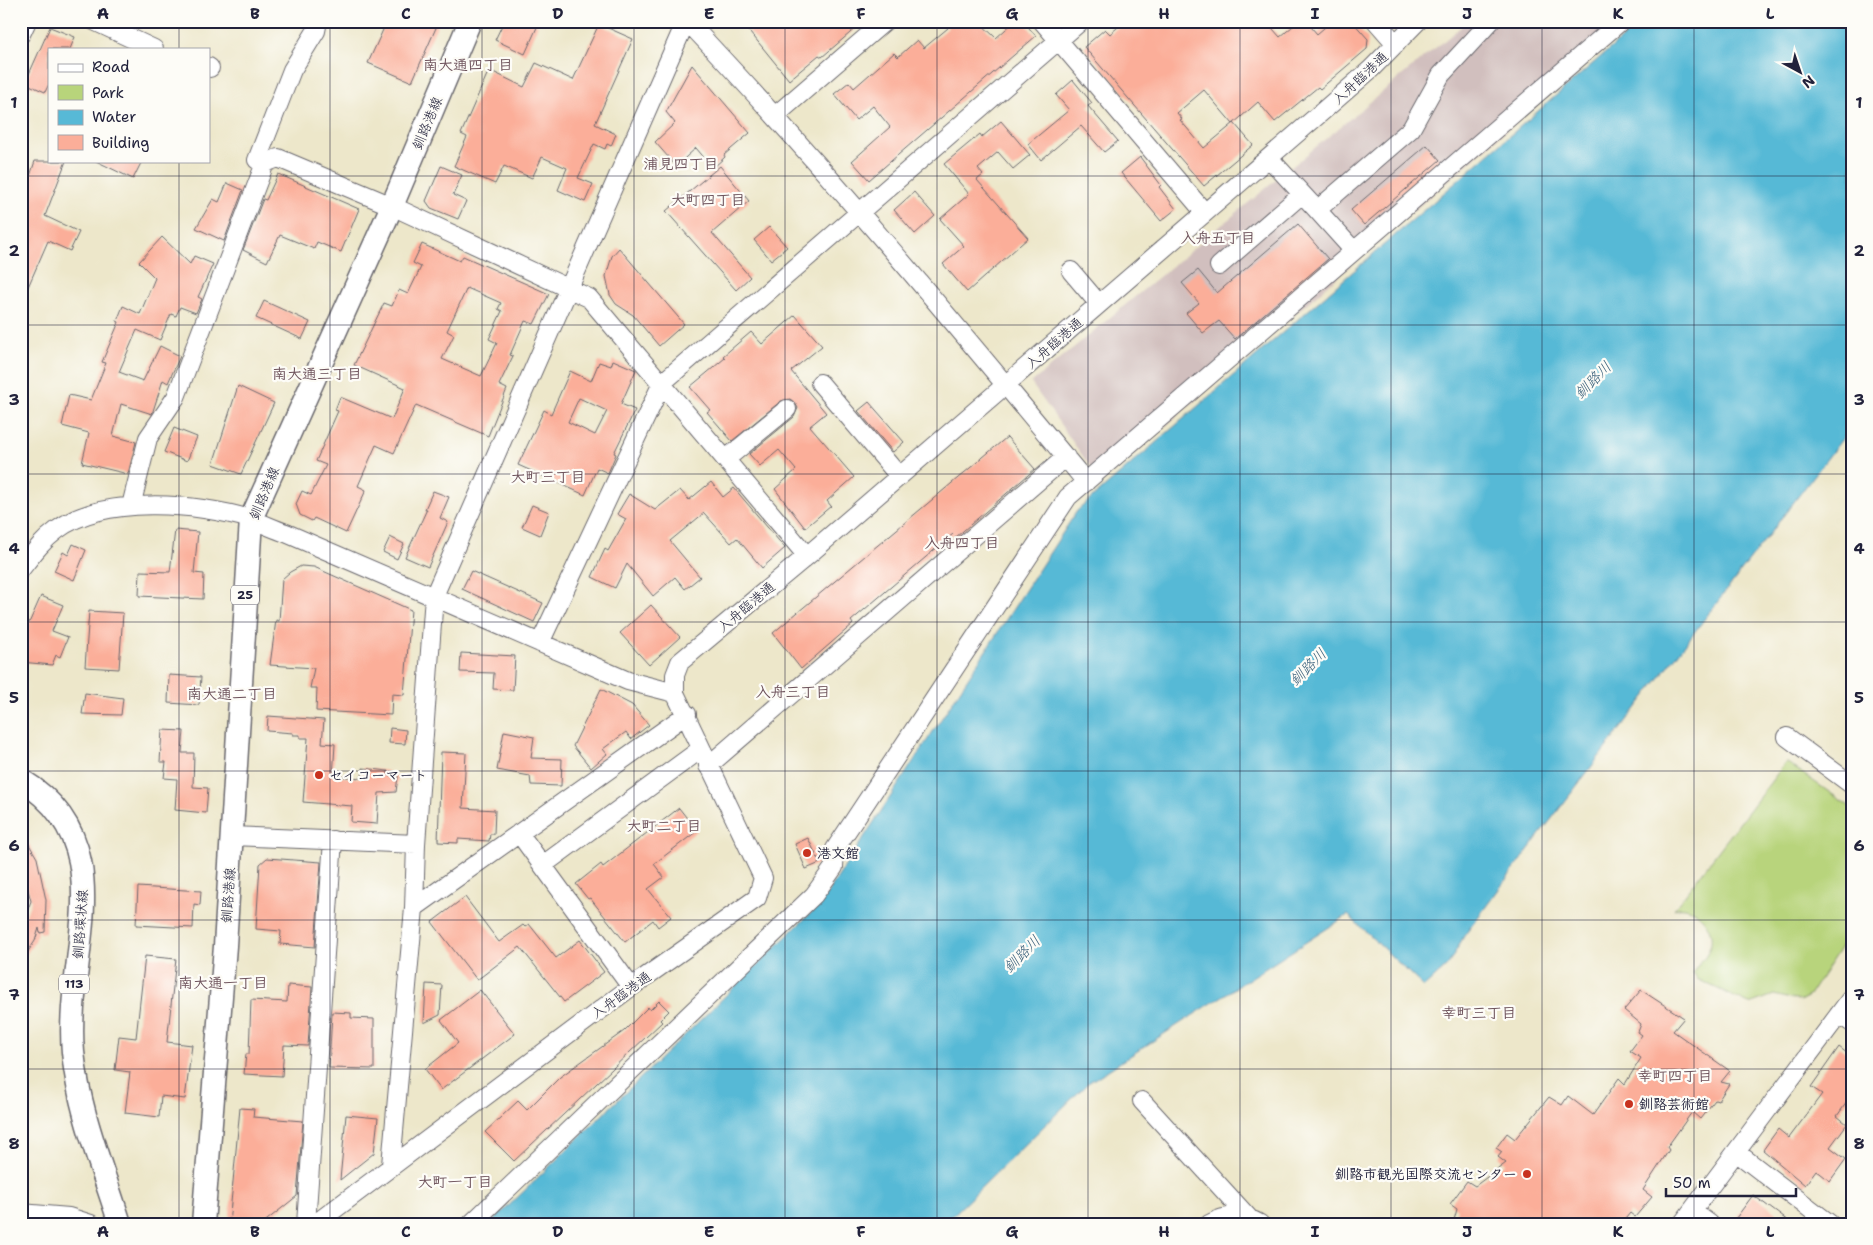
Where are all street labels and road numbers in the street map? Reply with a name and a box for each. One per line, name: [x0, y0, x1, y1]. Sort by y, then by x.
street label: 入舟臨港通: [1328, 48, 1392, 108]
street label: 釧路港線: [408, 94, 446, 152]
street label: 入舟臨港通: [1022, 313, 1086, 373]
street label: 釧路港線: [245, 464, 283, 522]
street label: 入舟臨港通: [713, 578, 779, 636]
road number: 25: [231, 586, 259, 604]
street label: 釧路港線: [217, 866, 239, 924]
street label: 釧路環状線: [69, 888, 91, 960]
street label: 入舟臨港通: [587, 967, 655, 1023]
road number: 113: [59, 974, 89, 994]

